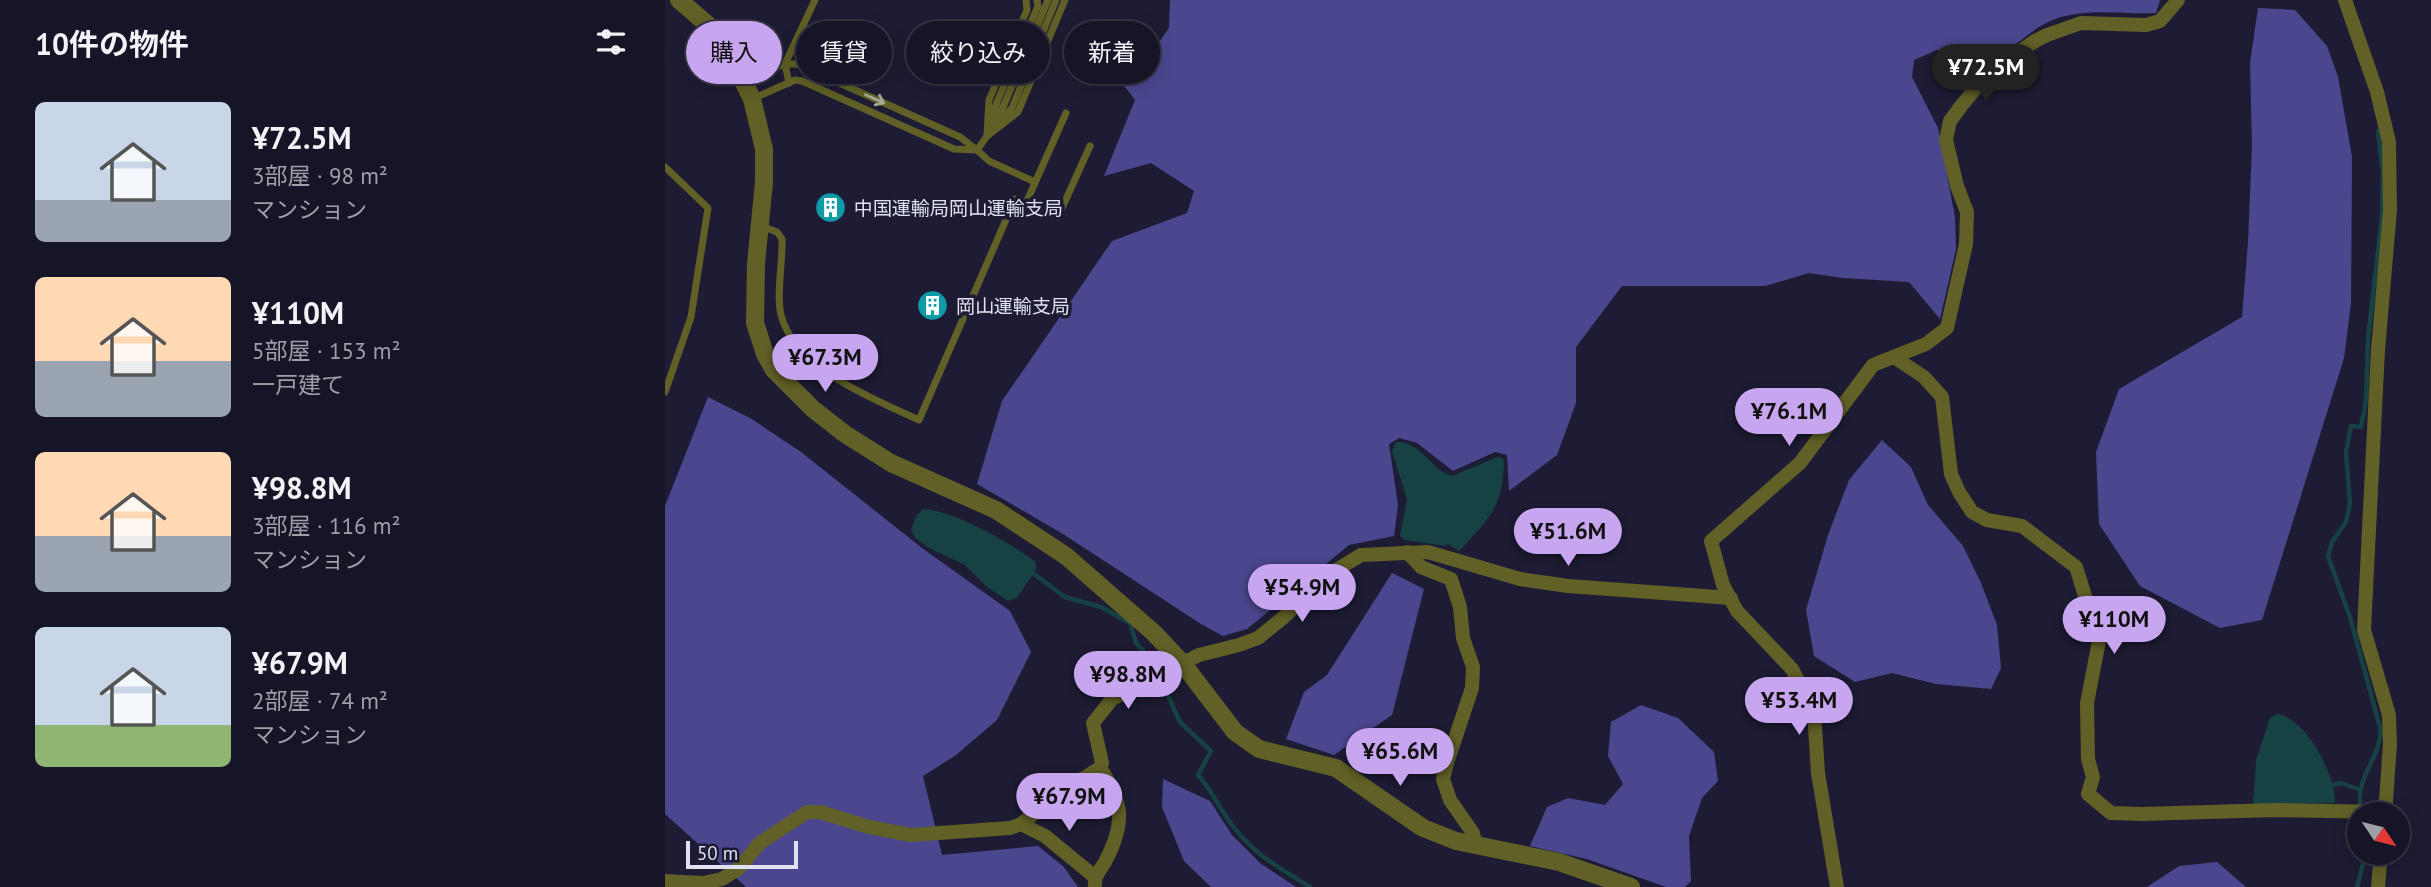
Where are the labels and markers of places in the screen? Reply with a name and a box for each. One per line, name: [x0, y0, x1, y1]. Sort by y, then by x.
pin: ¥72.5M: [1929, 44, 2043, 104]
building icon: 中国運輸局岡山運輸支局: [814, 191, 848, 225]
place label: 中国運輸局岡山運輸支局: [854, 196, 1063, 220]
building icon: 岡山運輸支局: [916, 289, 950, 323]
place label: 岡山運輸支局: [956, 294, 1070, 318]
pin: ¥67.3M: [768, 334, 882, 394]
pin: ¥76.1M: [1732, 388, 1846, 448]
pin: ¥51.6M: [1511, 508, 1625, 568]
pin: ¥54.9M: [1245, 564, 1359, 624]
pin: ¥110M: [2065, 596, 2163, 656]
pin: ¥98.8M: [1071, 652, 1185, 711]
pin: ¥53.4M: [1742, 678, 1856, 737]
pin: ¥65.6M: [1343, 728, 1457, 788]
pin: ¥67.9M: [1012, 774, 1126, 833]

